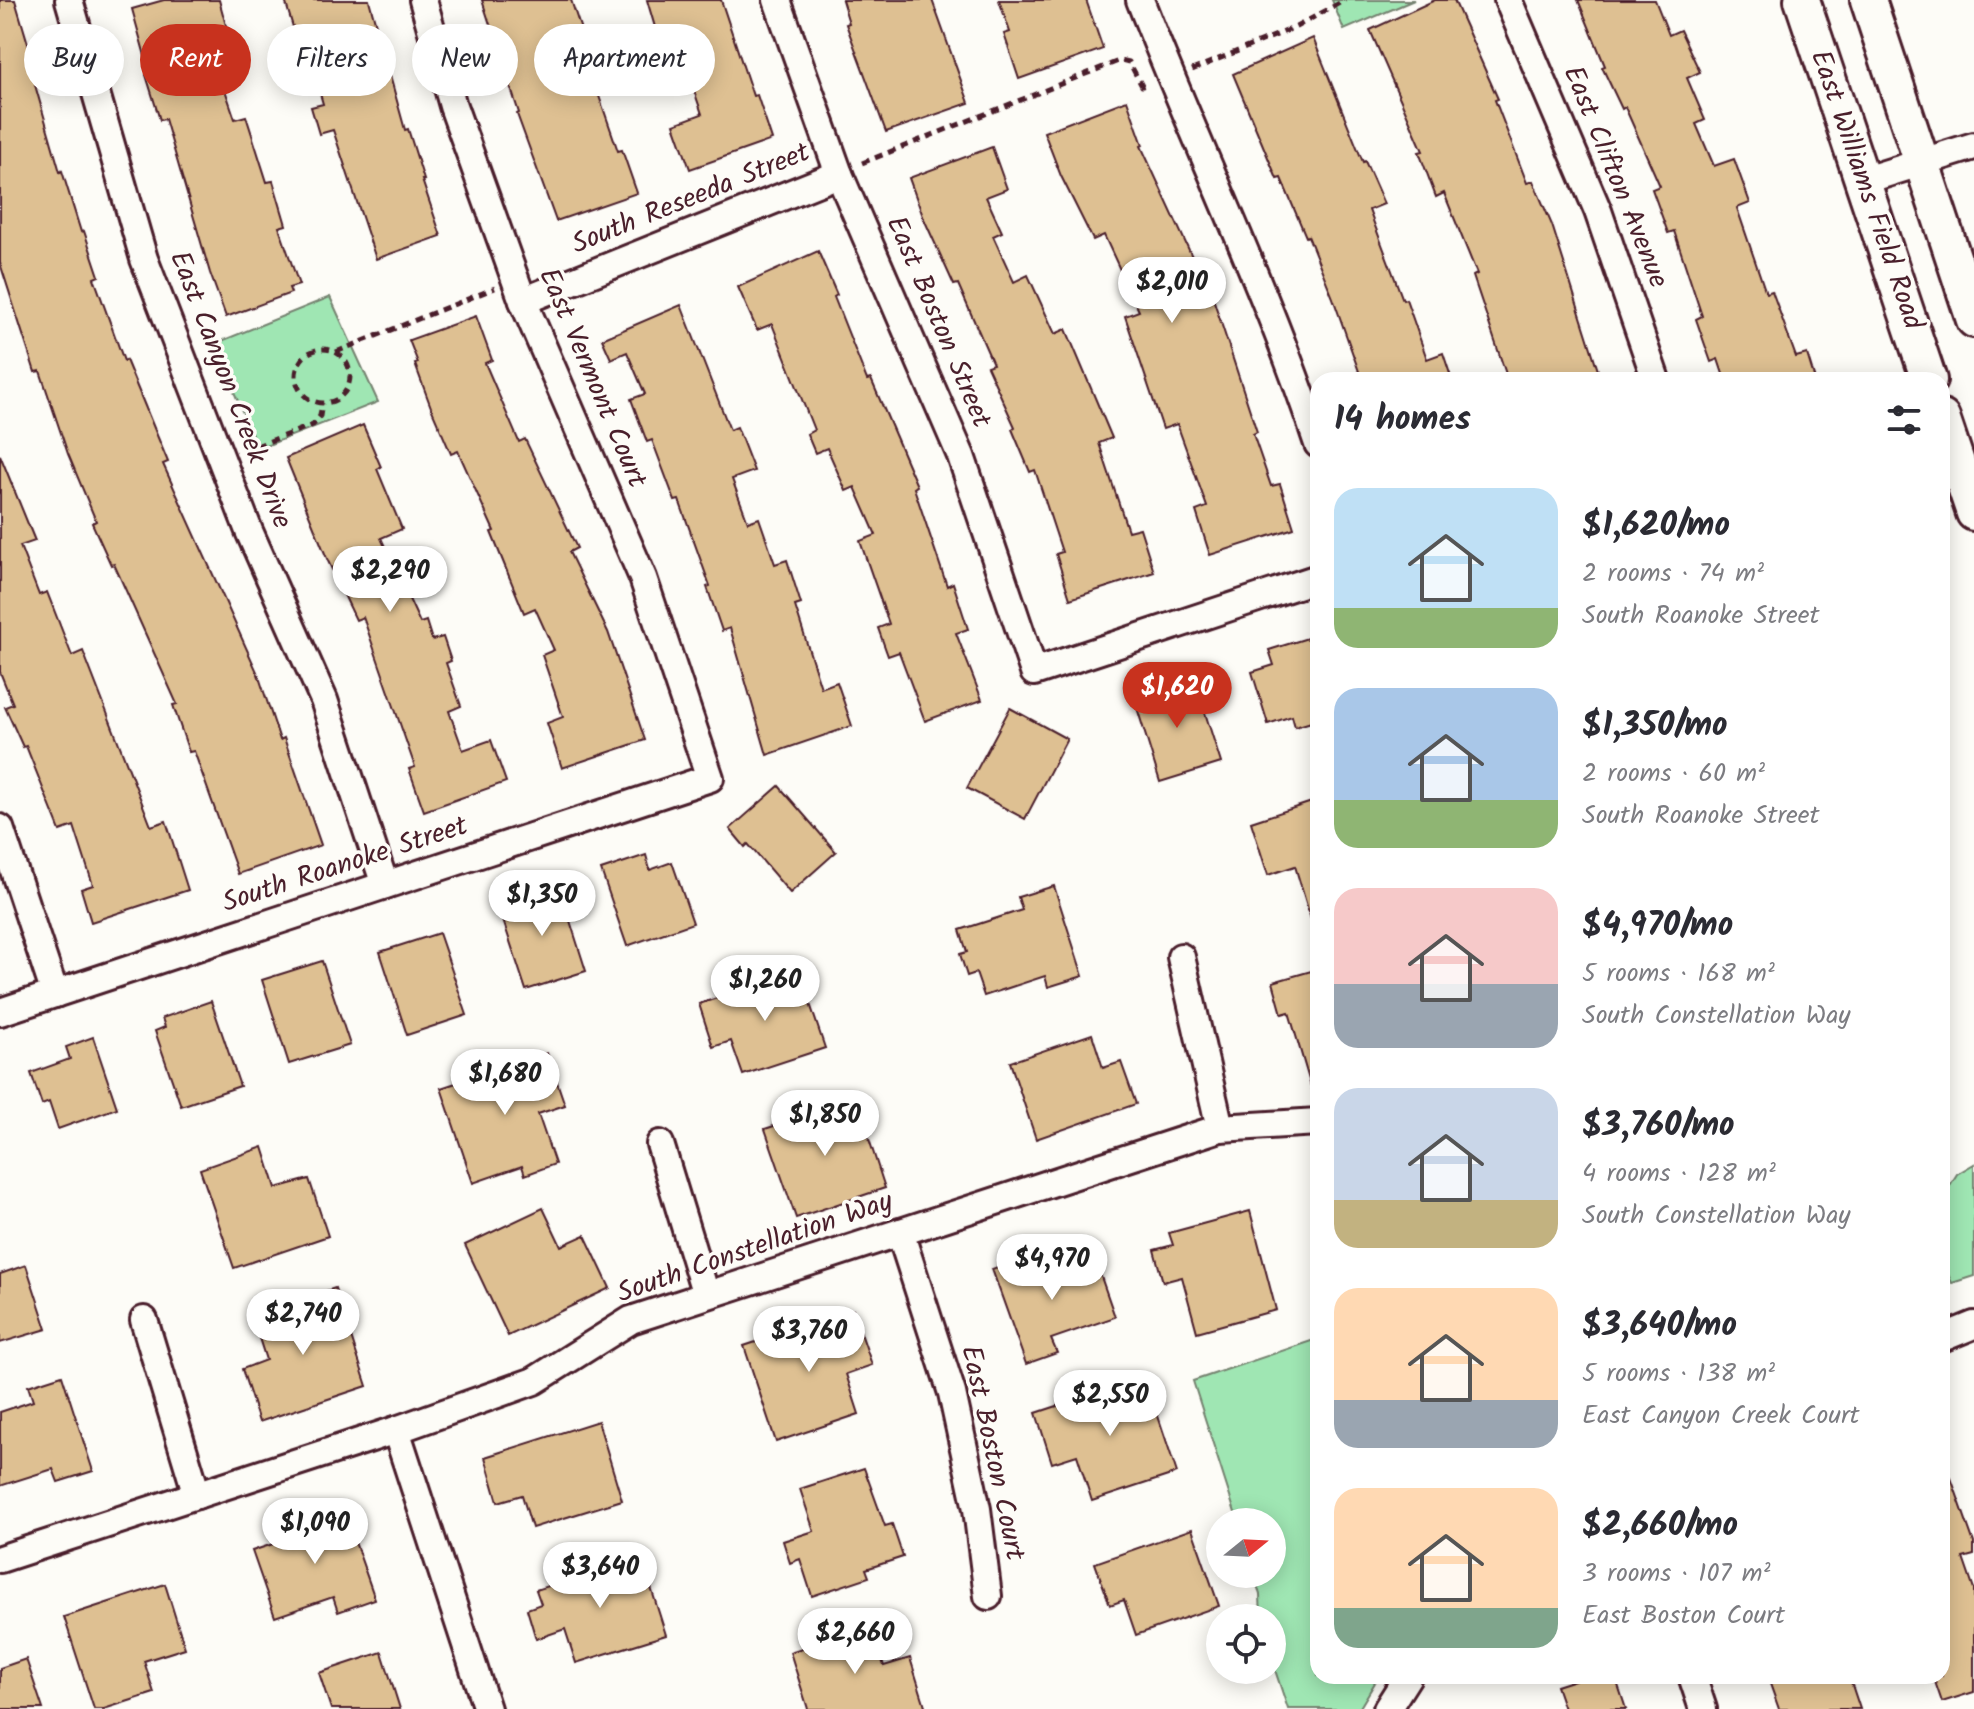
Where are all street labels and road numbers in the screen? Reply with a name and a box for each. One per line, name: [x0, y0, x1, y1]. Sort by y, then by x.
street label: East Williams Field Road: [1797, 44, 1935, 337]
street label: East Clifton Avenue: [1550, 59, 1680, 295]
street label: South Reseeda Street: [565, 130, 818, 267]
street label: East Boston Street: [873, 209, 1003, 436]
street label: East Canyon Creek Drive: [156, 245, 304, 536]
street label: East Vermont Court: [525, 261, 659, 496]
street label: South Roanoke Street: [216, 804, 475, 926]
street label: South Constellation Way: [611, 1179, 900, 1316]
street label: East Boston Court: [947, 1341, 1037, 1566]

